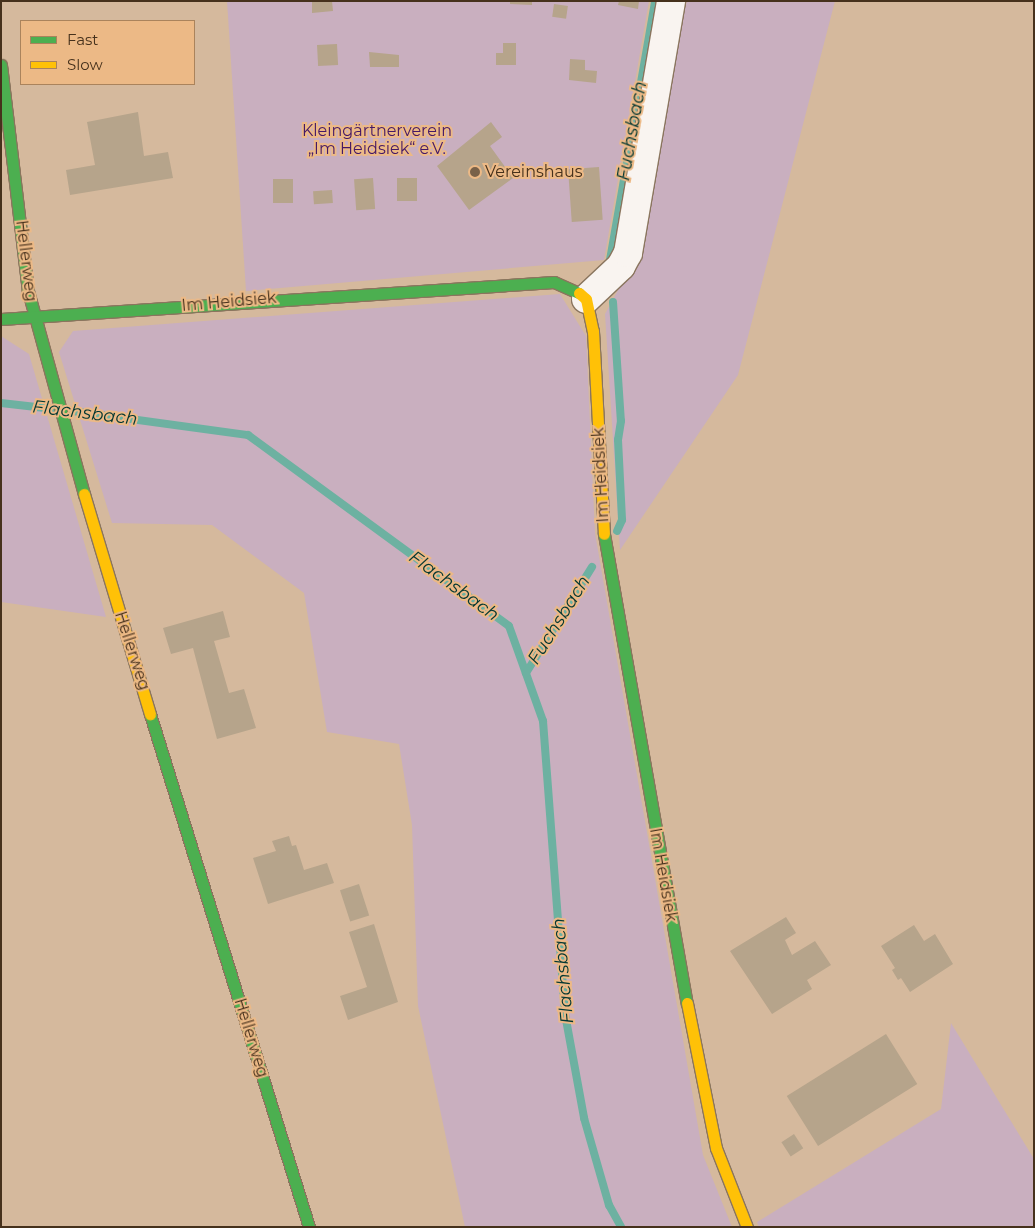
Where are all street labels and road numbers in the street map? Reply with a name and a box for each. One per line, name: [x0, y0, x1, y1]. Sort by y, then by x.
street label: Hellerweg: [11, 219, 41, 303]
street label: Im Heidsiek: [181, 288, 277, 316]
street label: Im Heidsiek: [589, 427, 613, 523]
street label: Hellerweg: [110, 609, 154, 693]
street label: Im Heidsiek: [645, 826, 681, 924]
street label: Hellerweg: [230, 996, 272, 1080]

